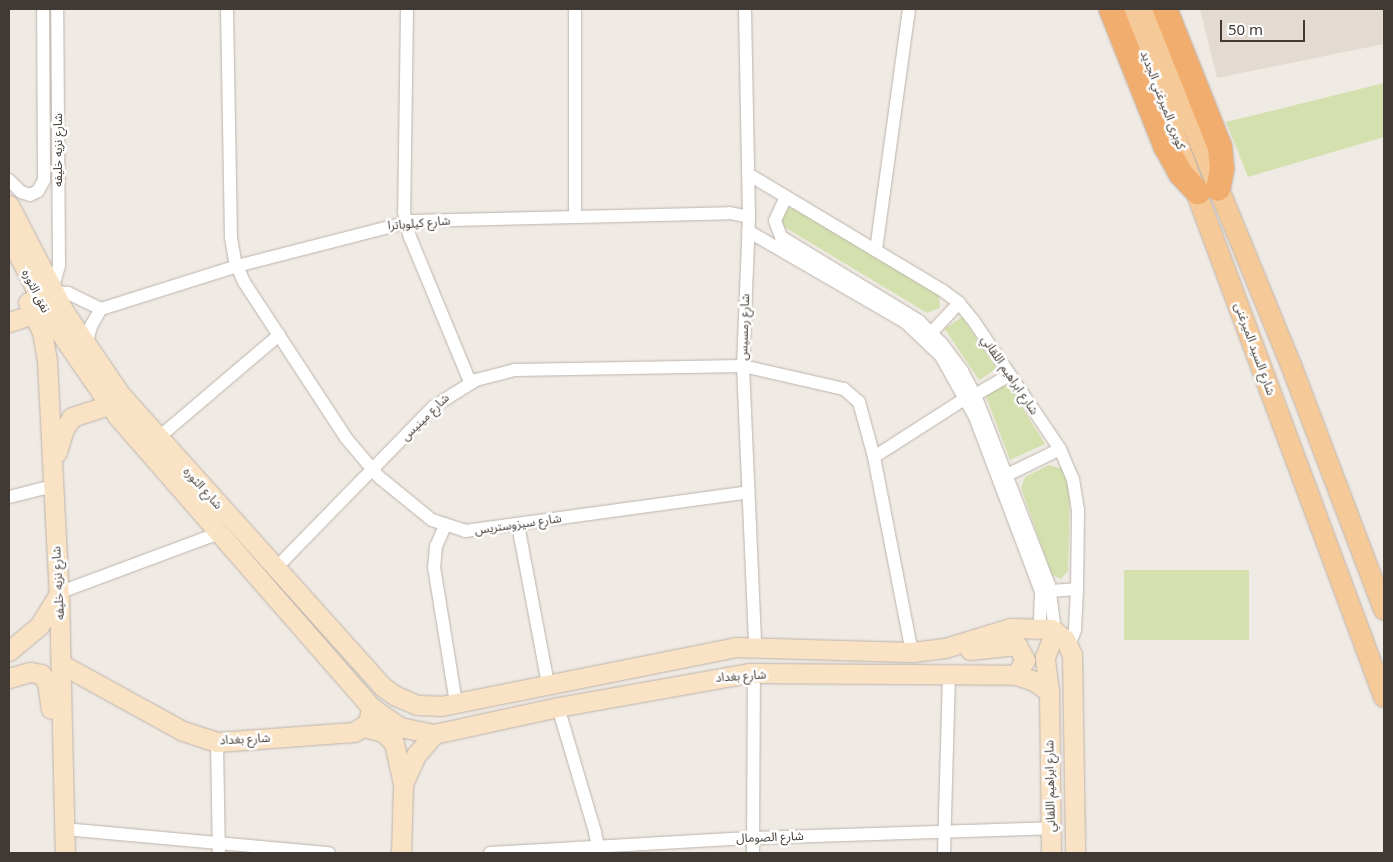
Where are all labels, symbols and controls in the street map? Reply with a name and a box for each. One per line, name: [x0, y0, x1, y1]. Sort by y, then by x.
scale bar: [1223, 10, 1308, 42]
text: 50 m: [1228, 19, 1263, 39]
street label: كوبرى الميرغني الجديد: [1138, 49, 1188, 151]
street label: شارع نزيه خليفه: [51, 113, 65, 187]
street label: شارع كيلوباترا: [387, 213, 451, 233]
street label: نفق الثوره: [19, 267, 53, 315]
street label: شارع رمسيس: [736, 293, 752, 361]
street label: شارع السيد الميرغنى: [1232, 301, 1278, 397]
street label: شارع ابراهيم اللقاني: [978, 333, 1042, 417]
street label: شارع مينيس: [398, 391, 452, 443]
street label: شارع الثوره: [180, 464, 226, 512]
street label: شارع سيزوستريس: [474, 511, 562, 537]
street label: شارع نزيه خليفه: [49, 546, 67, 620]
street label: شارع بغداد: [715, 667, 767, 685]
street label: شارع بغداد: [219, 730, 271, 748]
street label: شارع ابراهيم اللقاني: [1042, 740, 1058, 832]
street label: شارع الصومال: [736, 829, 804, 845]

